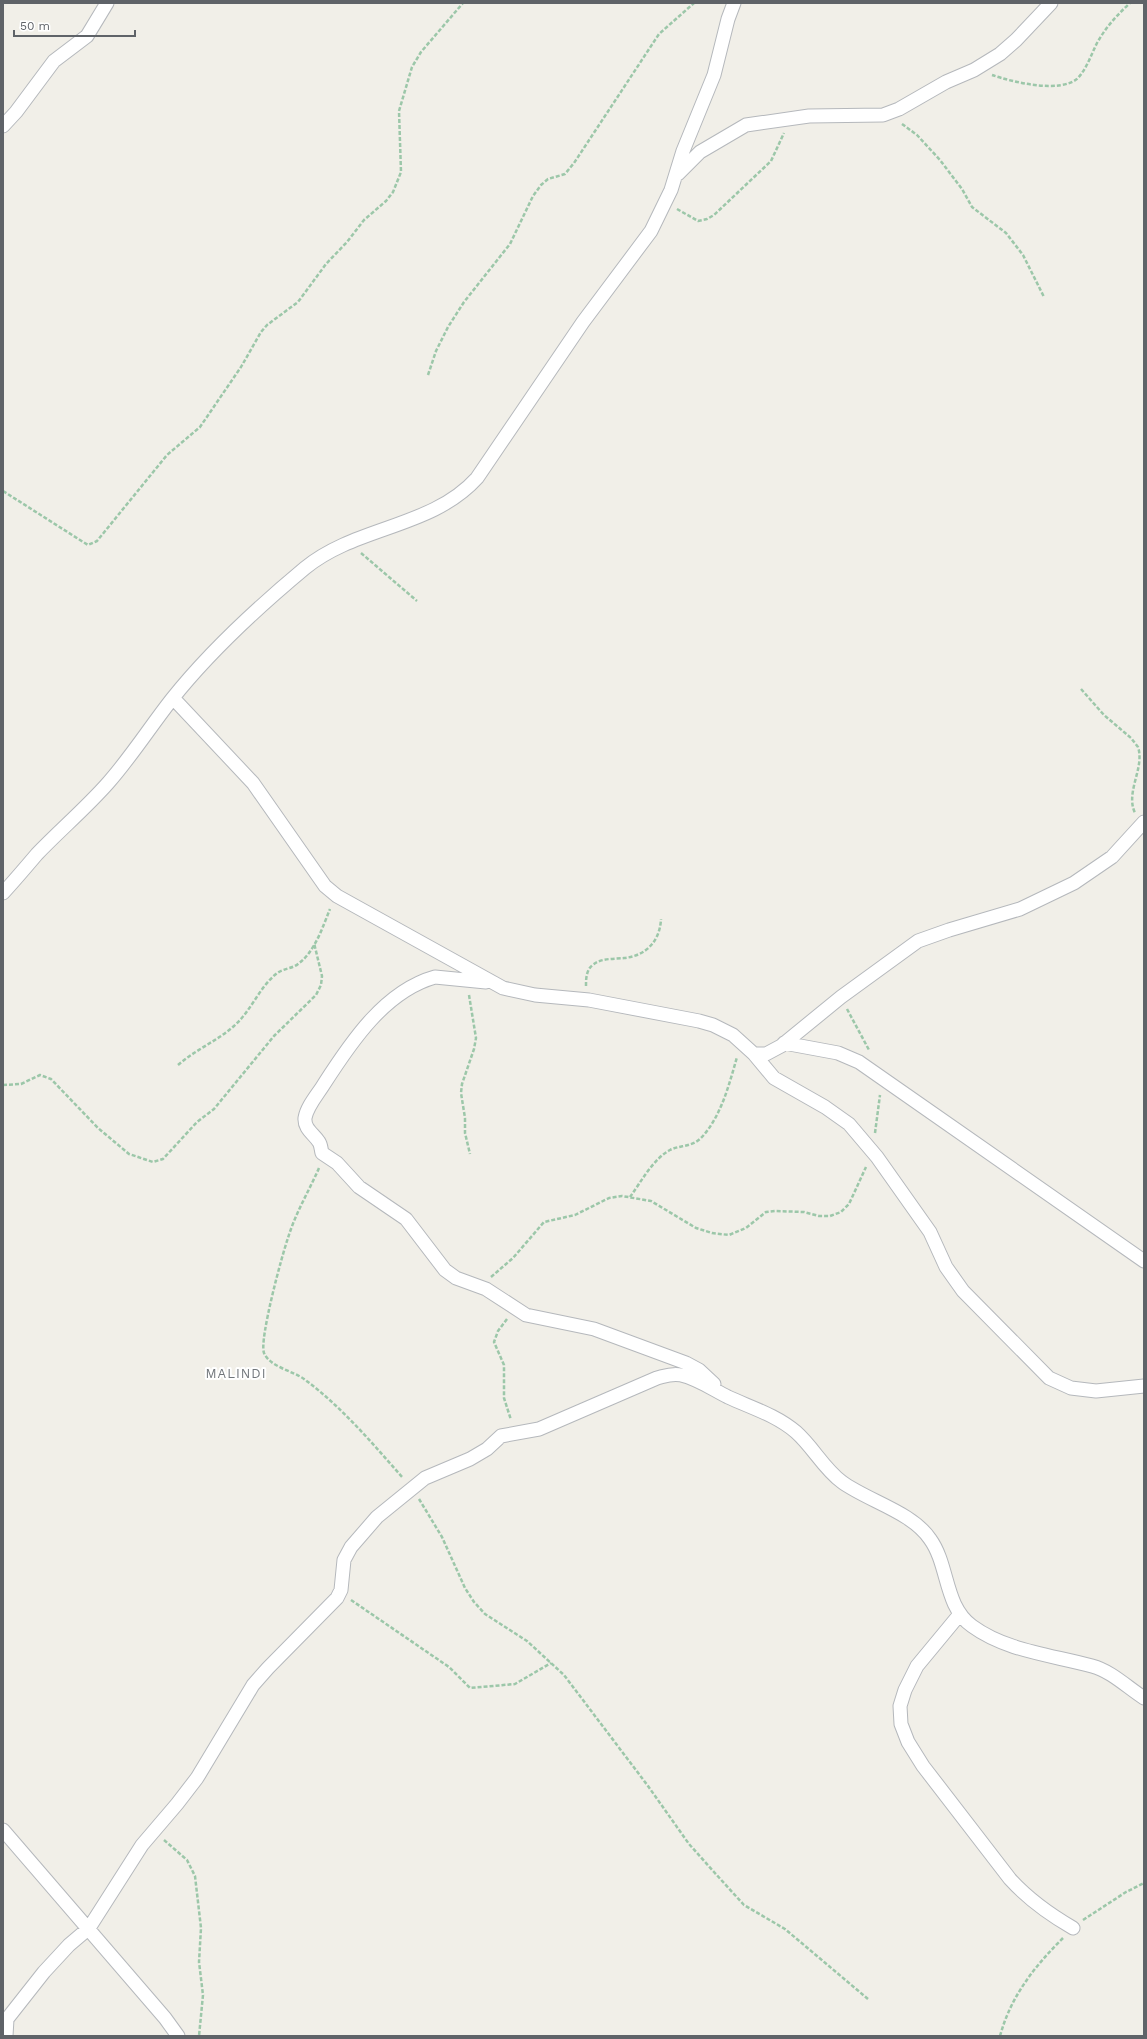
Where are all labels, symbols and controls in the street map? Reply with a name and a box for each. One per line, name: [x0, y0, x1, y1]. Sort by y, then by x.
scale bar: [14, 12, 135, 38]
text: 50 m: [20, 19, 50, 33]
district label: MALINDI: [205, 1366, 267, 1381]

